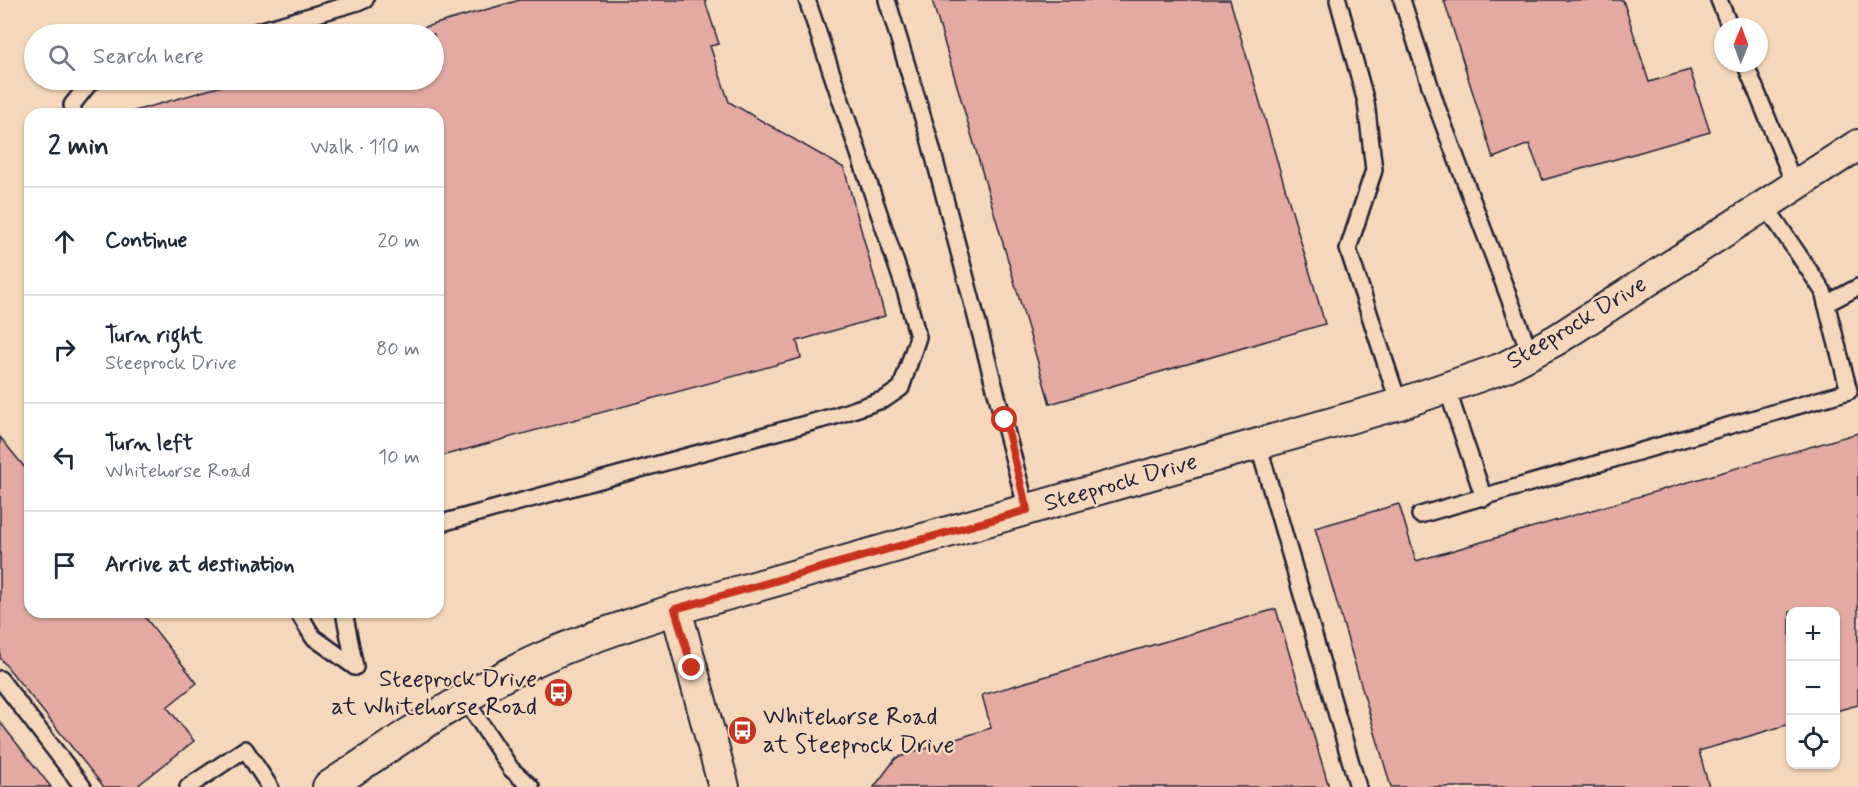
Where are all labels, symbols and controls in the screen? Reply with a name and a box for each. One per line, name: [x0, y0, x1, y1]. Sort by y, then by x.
north arrow: [1714, 18, 1768, 72]
search box: [24, 24, 444, 90]
icon: search: [45, 41, 78, 74]
text: Search here: [93, 43, 204, 71]
text: 2 min: [48, 130, 109, 164]
text: Walk · 110 m: [311, 134, 420, 161]
icon: ahead: [48, 225, 81, 258]
text: Continue: [105, 227, 187, 255]
text: 20 m: [377, 228, 420, 255]
street label: Steeprock Drive: [1501, 269, 1653, 377]
text: Turn right: [105, 322, 203, 350]
icon: right: [48, 333, 81, 366]
text: 80 m: [376, 336, 420, 363]
text: Steeprock Drive: [105, 350, 237, 377]
route start: [991, 406, 1017, 432]
text: Turn left: [105, 430, 193, 458]
icon: left: [48, 441, 81, 474]
text: 10 m: [378, 444, 420, 471]
street label: Steeprock Drive: [1041, 446, 1201, 520]
text: Whitehorse Road: [105, 458, 250, 485]
icon: arrive: [48, 549, 81, 582]
text: Arrive at destination: [105, 551, 295, 579]
map controls: [1786, 607, 1840, 769]
button: +: [1786, 607, 1840, 661]
route end: [678, 654, 704, 680]
button: −: [1786, 661, 1840, 715]
place label: Steeprock Drive at Whitehorse Road: [331, 664, 537, 723]
bus stop icon: Steeprock Drive at Whitehorse Road: [542, 677, 574, 709]
place label: Whitehorse Road at Steeprock Drive: [763, 702, 955, 761]
bus stop icon: Whitehorse Road at Steeprock Drive: [726, 715, 758, 747]
button: locate: [1786, 715, 1840, 769]

